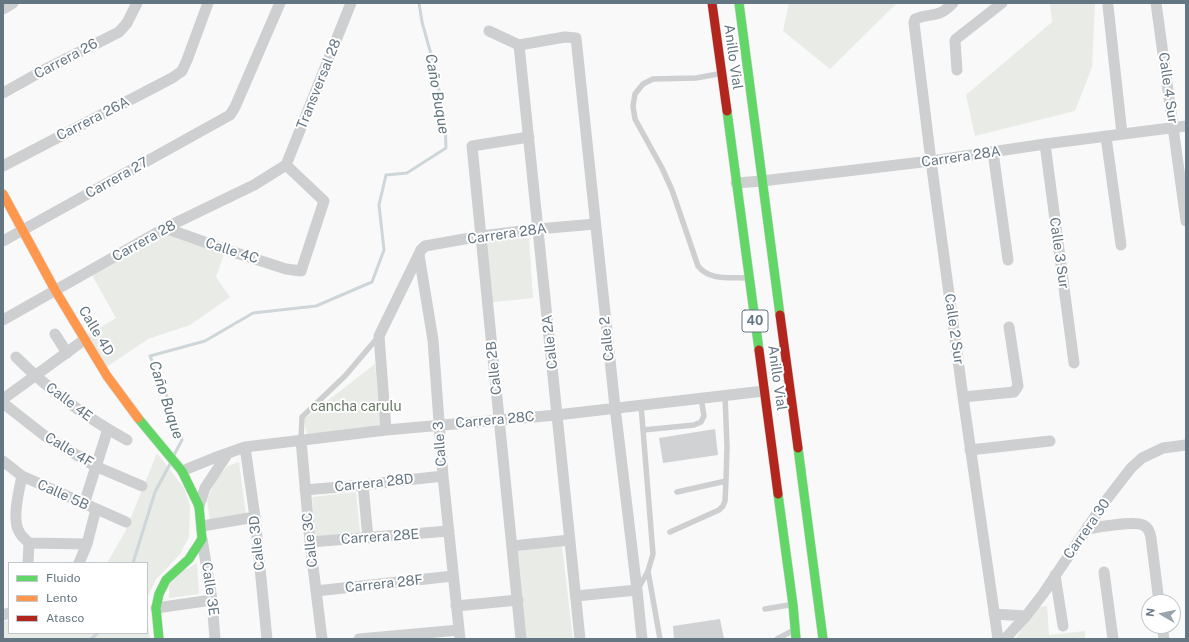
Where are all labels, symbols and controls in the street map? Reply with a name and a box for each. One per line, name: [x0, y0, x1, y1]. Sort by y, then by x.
street label: Anillo Vial: [720, 23, 746, 91]
street label: Carrera 26: [31, 35, 101, 83]
street label: Transversal 28: [293, 36, 345, 132]
street label: Calle 4 Sur: [1155, 51, 1181, 125]
water label: Caño Buque: [421, 52, 453, 136]
street label: Carrera 26A: [54, 93, 132, 145]
street label: Carrera 28A: [920, 143, 1002, 171]
street label: Carrera 27: [83, 154, 151, 202]
street label: Calle 3 Sur: [1046, 216, 1072, 290]
street label: Carrera 28: [109, 217, 179, 265]
street label: Carrera 28A: [466, 220, 548, 248]
street label: Calle 4C: [203, 235, 261, 267]
street label: Calle 2 Sur: [941, 292, 967, 366]
street label: Calle 4D: [75, 303, 117, 359]
road number: 40: [742, 310, 768, 332]
street label: Calle 2A: [539, 314, 561, 370]
street label: Calle 2: [596, 316, 618, 362]
street label: Calle 2B: [483, 340, 505, 396]
street label: Anillo Vial: [764, 344, 790, 412]
water label: Caño Buque: [145, 359, 187, 441]
street label: Calle 4E: [42, 379, 96, 425]
park label: cancha carulu: [310, 399, 402, 415]
street label: Carrera 28C: [455, 408, 535, 432]
street label: Calle 3: [430, 421, 450, 467]
street label: Calle 4F: [42, 429, 96, 471]
street label: Carrera 28D: [334, 470, 414, 496]
street label: Calle 5B: [35, 476, 91, 514]
street label: Carrera 30: [1060, 496, 1114, 562]
street label: Calle 3C: [299, 512, 321, 568]
street label: Calle 3D: [246, 515, 268, 571]
street label: Carrera 28E: [340, 526, 420, 548]
street label: Calle 3E: [198, 561, 222, 617]
legend: [8, 562, 148, 634]
text: Fluido: [46, 571, 81, 585]
street label: Carrera 28F: [344, 572, 424, 596]
text: Lento: [46, 591, 77, 605]
north arrow: [1141, 594, 1181, 634]
text: N: [1144, 607, 1157, 617]
text: Atasco: [46, 611, 84, 625]

